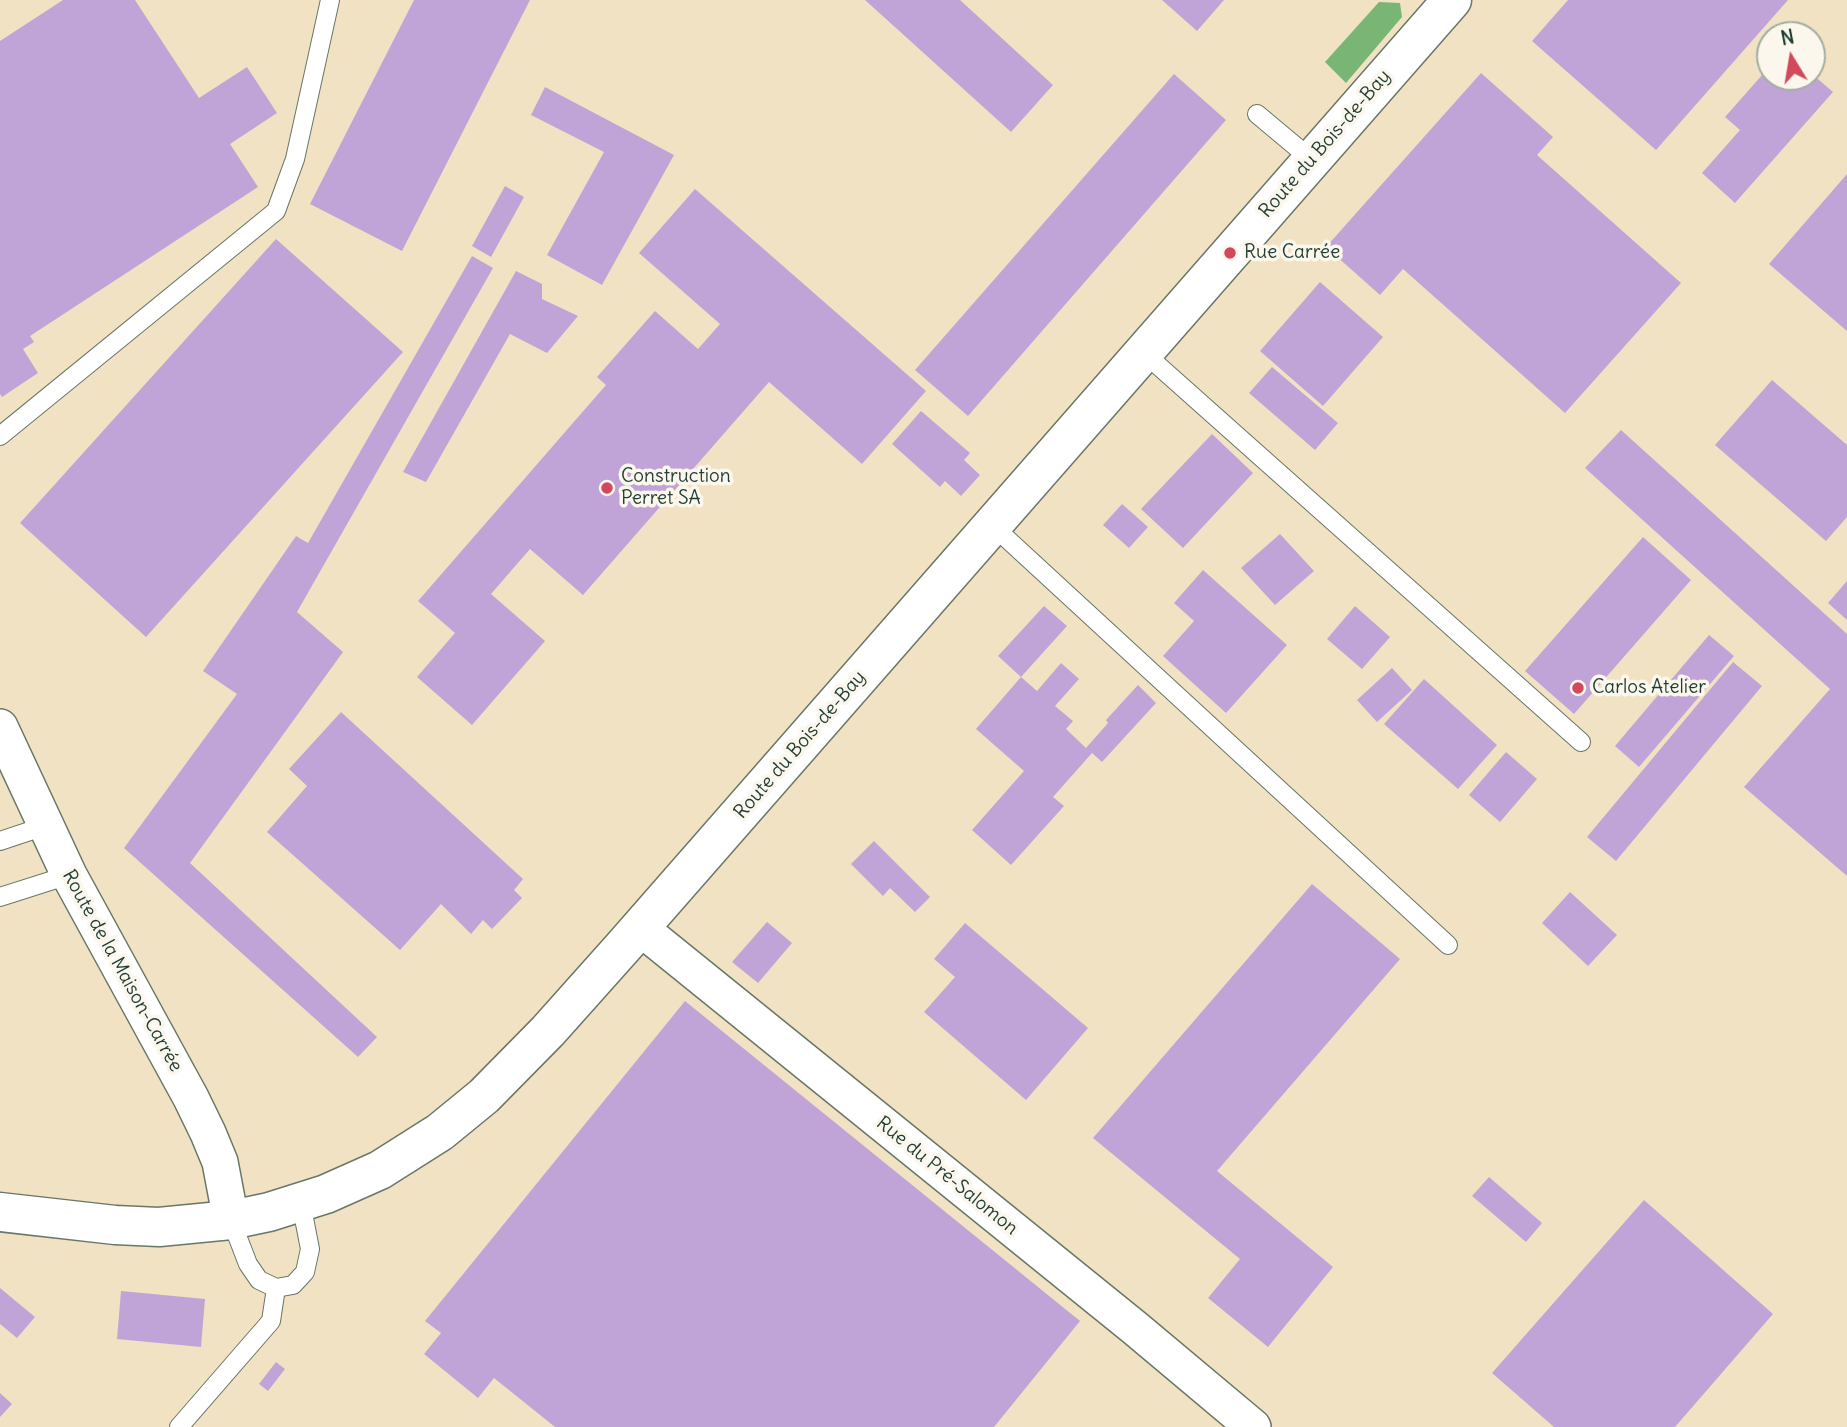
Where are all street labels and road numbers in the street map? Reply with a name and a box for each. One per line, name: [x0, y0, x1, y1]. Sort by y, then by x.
street label: Route du Bois-de-Bay: [1254, 65, 1396, 223]
street label: Route du Bois-de-Bay: [729, 666, 871, 824]
street label: Route de la Maison-Carrée: [57, 866, 187, 1076]
street label: Rue du Pré-Salomon: [872, 1112, 1022, 1240]

